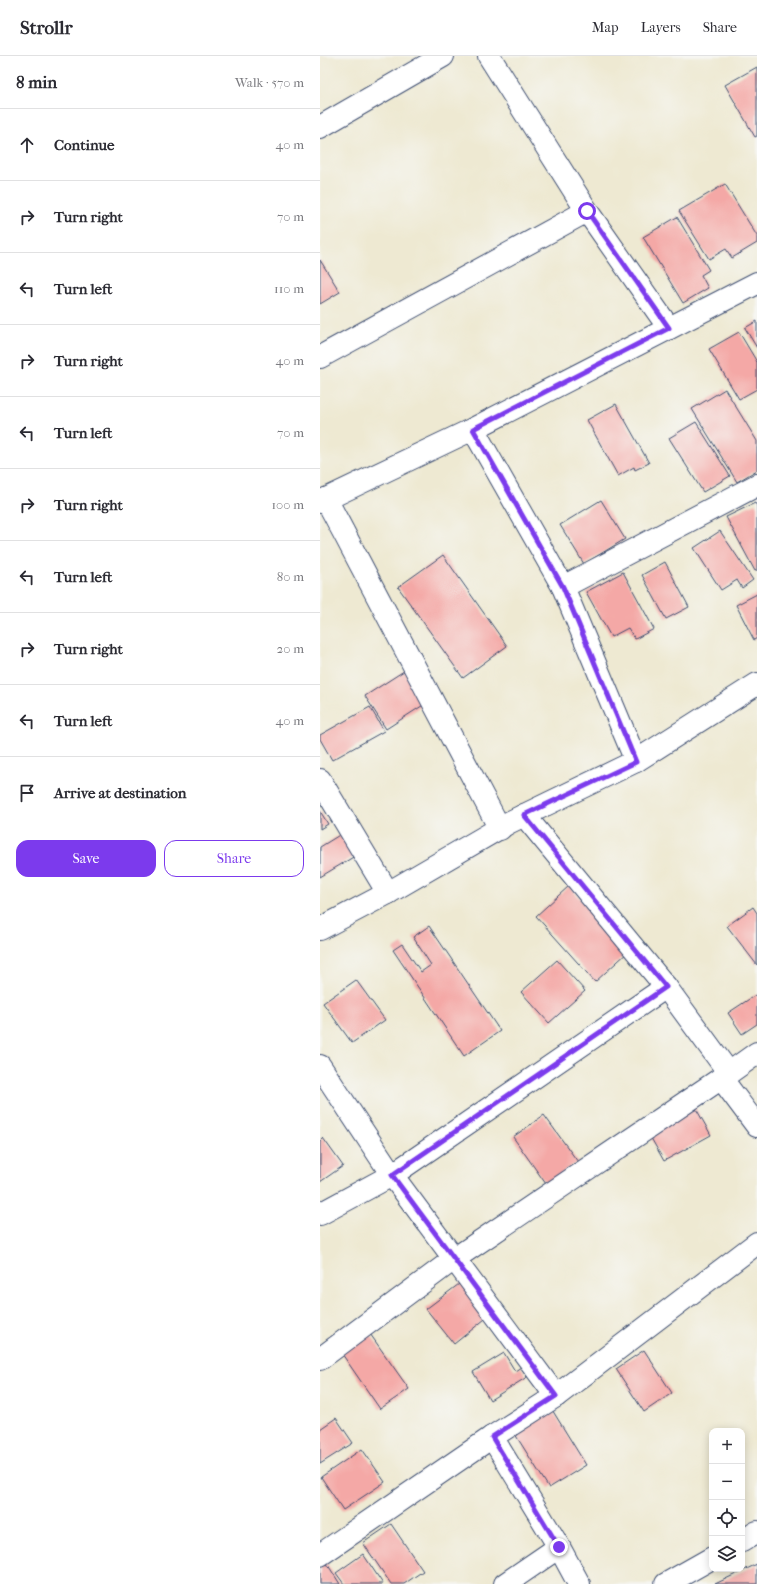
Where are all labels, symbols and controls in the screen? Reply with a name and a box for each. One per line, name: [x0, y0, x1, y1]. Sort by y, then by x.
text: Strollr: [20, 17, 73, 39]
text: Map: [592, 19, 619, 36]
text: Layers: [641, 19, 681, 36]
text: Share: [703, 19, 737, 36]
text: 8 min: [16, 72, 57, 92]
text: Walk · 570 m: [235, 75, 304, 90]
icon: ahead: [16, 134, 38, 156]
text: Continue: [54, 136, 114, 154]
text: 40 m: [276, 137, 304, 152]
route start: [578, 202, 596, 220]
icon: right: [16, 206, 38, 228]
text: Turn right: [54, 208, 123, 226]
text: 70 m: [277, 209, 304, 224]
icon: left: [16, 278, 38, 300]
text: Turn left: [54, 280, 112, 298]
text: 110 m: [274, 281, 304, 296]
icon: right: [16, 350, 38, 372]
text: Turn right: [54, 352, 123, 370]
text: 40 m: [276, 353, 304, 368]
icon: left: [16, 422, 38, 444]
text: Turn left: [54, 424, 112, 442]
text: 70 m: [277, 425, 304, 440]
icon: right: [16, 494, 38, 516]
text: Turn right: [54, 496, 123, 514]
text: 100 m: [271, 497, 304, 512]
icon: left: [16, 566, 38, 588]
text: Turn left: [54, 568, 112, 586]
text: 80 m: [277, 569, 304, 584]
icon: right: [16, 638, 38, 660]
text: Turn right: [54, 640, 123, 658]
text: 20 m: [277, 641, 304, 656]
icon: left: [16, 710, 38, 732]
text: Turn left: [54, 712, 112, 730]
text: 40 m: [276, 713, 304, 728]
icon: arrive: [16, 782, 38, 804]
text: Arrive at destination: [54, 784, 186, 802]
button: Save: [16, 840, 156, 877]
button: Share: [164, 840, 304, 877]
map controls: [709, 1428, 745, 1572]
button: +: [709, 1428, 745, 1464]
button: −: [709, 1464, 745, 1500]
button: locate: [709, 1500, 745, 1536]
button: layers: [709, 1536, 745, 1572]
route end: [550, 1538, 568, 1556]

